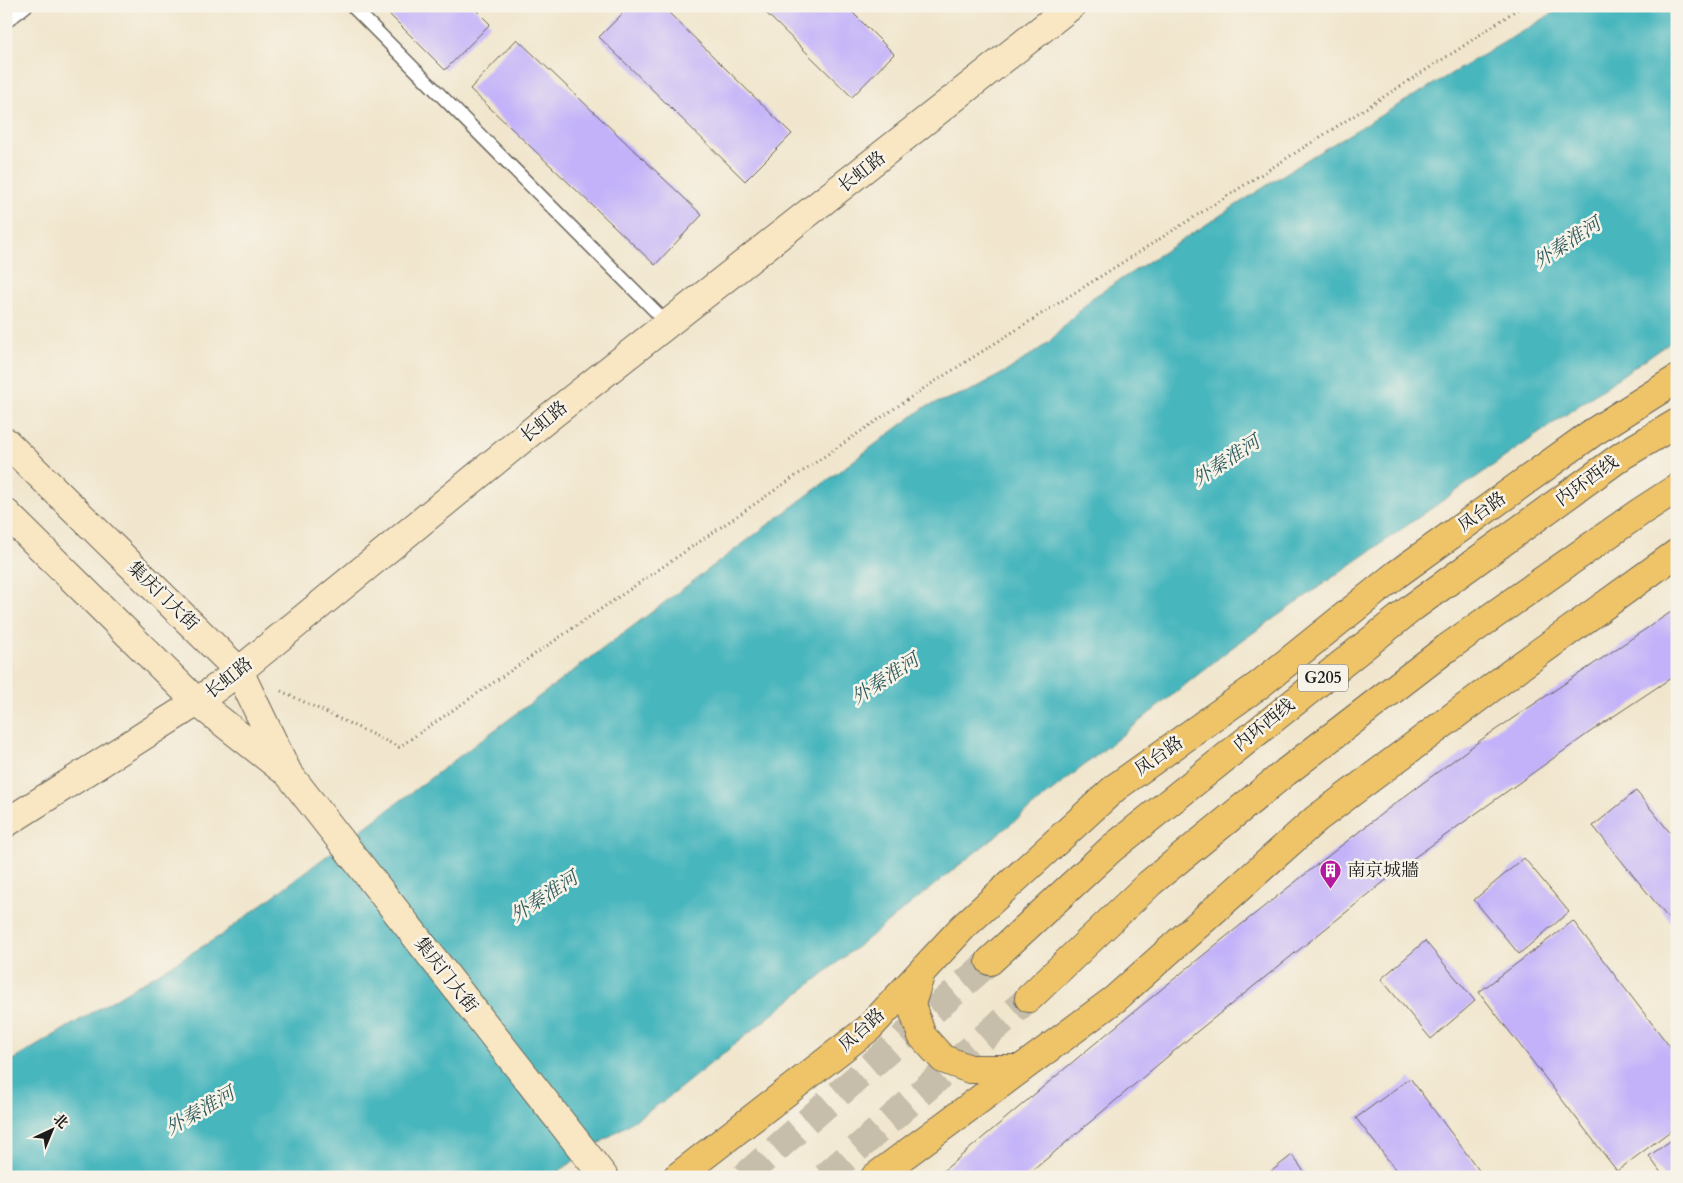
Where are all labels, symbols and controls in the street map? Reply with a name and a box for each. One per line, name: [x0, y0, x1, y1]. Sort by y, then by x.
street label: 长虹路: [833, 146, 891, 198]
water label: 外秦淮河: [1528, 210, 1608, 275]
street label: 长虹路: [515, 395, 573, 449]
water label: 外秦淮河: [1187, 428, 1267, 493]
street label: 内环西线: [1551, 450, 1623, 512]
street label: 凤台路: [1453, 486, 1511, 538]
street label: 集庆门大街: [122, 556, 204, 636]
water label: 外秦淮河: [846, 646, 926, 711]
street label: 长虹路: [200, 652, 258, 704]
road number: G205: [1298, 664, 1348, 691]
street label: 内环西线: [1228, 693, 1300, 757]
street label: 凤台路: [1130, 730, 1188, 782]
building icon: 南京城牆: [1319, 858, 1343, 889]
place label: 南京城牆: [1347, 858, 1419, 883]
water label: 外秦淮河: [505, 864, 585, 929]
street label: 集庆门大街: [408, 932, 484, 1018]
street label: 凤台路: [834, 1003, 890, 1057]
water label: 外秦淮河: [161, 1079, 242, 1141]
north arrow: [28, 1106, 78, 1156]
text: 北: [49, 1109, 72, 1133]

